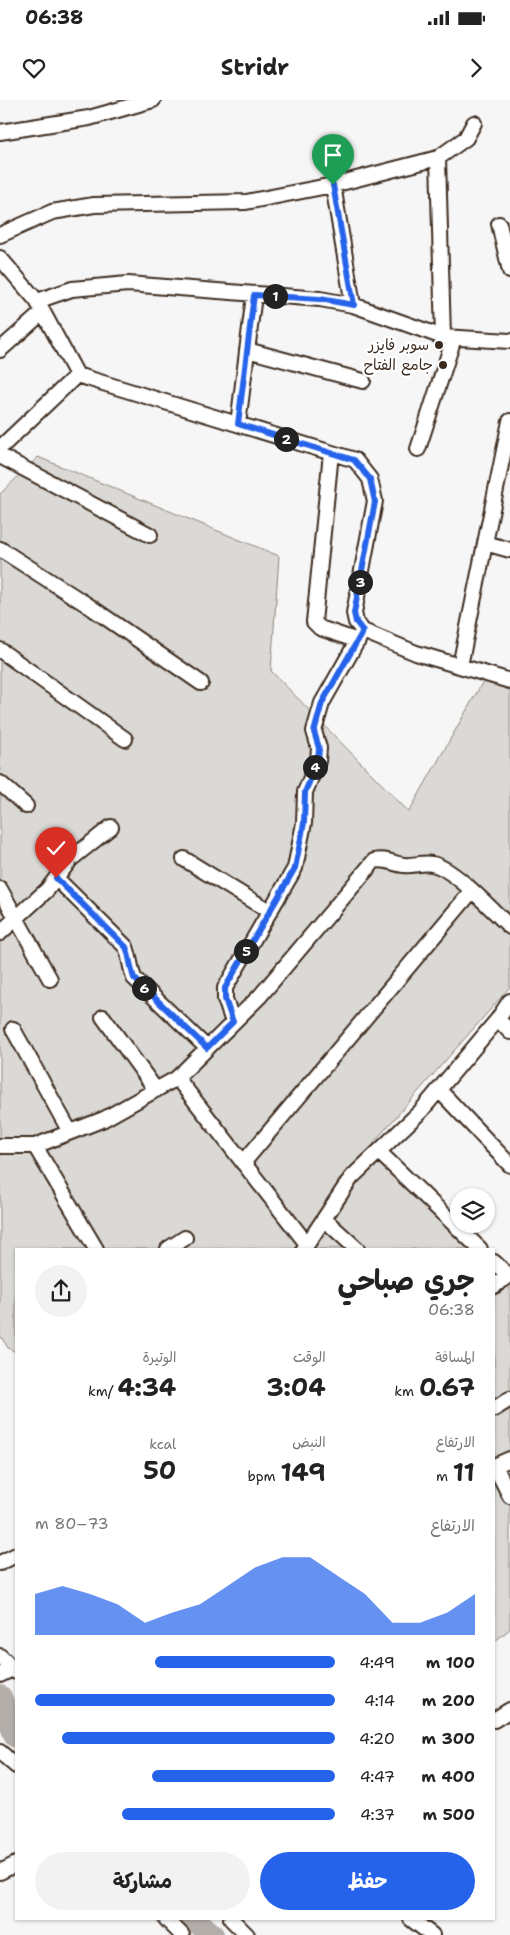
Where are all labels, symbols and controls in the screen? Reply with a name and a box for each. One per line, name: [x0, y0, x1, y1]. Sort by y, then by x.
text: 06:38: [25, 5, 83, 30]
text: Stridr: [221, 53, 289, 82]
icon: heart: [20, 54, 48, 82]
icon: forward: [462, 54, 490, 82]
pin: [312, 134, 354, 185]
icon: arrive: [319, 141, 347, 169]
pin: 1: [262, 284, 288, 308]
text: 1: [272, 287, 279, 305]
place label: سوبر فايزر: [368, 335, 429, 355]
marker: سوبر فايزر: [433, 339, 445, 351]
place label: جامع الفتاح: [364, 355, 433, 376]
marker: جامع الفتاح: [437, 359, 449, 371]
pin: 2: [274, 426, 298, 452]
text: 2: [282, 430, 291, 448]
pin: 3: [348, 570, 372, 594]
text: 3: [356, 573, 365, 591]
pin: 4: [302, 754, 328, 780]
text: 4: [311, 758, 320, 776]
pin: [35, 827, 77, 878]
icon: check: [42, 834, 70, 862]
pin: 5: [234, 938, 258, 964]
text: 5: [242, 942, 251, 960]
pin: 6: [132, 976, 156, 1000]
text: 6: [140, 979, 149, 997]
map controls: [450, 1188, 495, 1233]
button: layers: [450, 1188, 495, 1233]
text: جري صباحي: [338, 1261, 475, 1299]
button: share: [35, 1265, 87, 1317]
text: 06:38: [428, 1299, 475, 1320]
text: الوتيرة: [143, 1348, 176, 1366]
text: الوقت: [293, 1348, 326, 1366]
text: المسافة: [435, 1348, 475, 1366]
text: 4:34: [118, 1370, 176, 1404]
text: 3:04: [266, 1370, 326, 1404]
text: 0.67: [419, 1370, 475, 1404]
text: /km: [88, 1382, 118, 1400]
text: km: [394, 1382, 419, 1400]
text: النبض: [292, 1433, 326, 1451]
text: الارتفاع: [436, 1433, 475, 1451]
text: kcal: [149, 1435, 176, 1453]
text: 50: [143, 1453, 176, 1487]
text: 149: [280, 1455, 326, 1489]
text: 11: [453, 1455, 475, 1489]
text: bpm: [248, 1467, 280, 1485]
text: m: [436, 1467, 453, 1485]
text: 73–80 m: [35, 1513, 109, 1534]
text: الارتفاع: [430, 1515, 475, 1536]
text: 4:49: [359, 1652, 395, 1673]
text: 100 m: [426, 1652, 475, 1673]
text: 4:14: [364, 1690, 395, 1711]
text: 200 m: [422, 1690, 475, 1711]
text: 4:20: [359, 1728, 395, 1749]
text: 300 m: [421, 1728, 475, 1749]
text: 4:47: [360, 1766, 395, 1787]
text: 400 m: [421, 1766, 475, 1787]
text: 4:37: [360, 1804, 395, 1825]
text: 500 m: [423, 1804, 475, 1825]
button: مشاركة: [35, 1852, 250, 1910]
button: حفظ: [260, 1852, 475, 1910]

